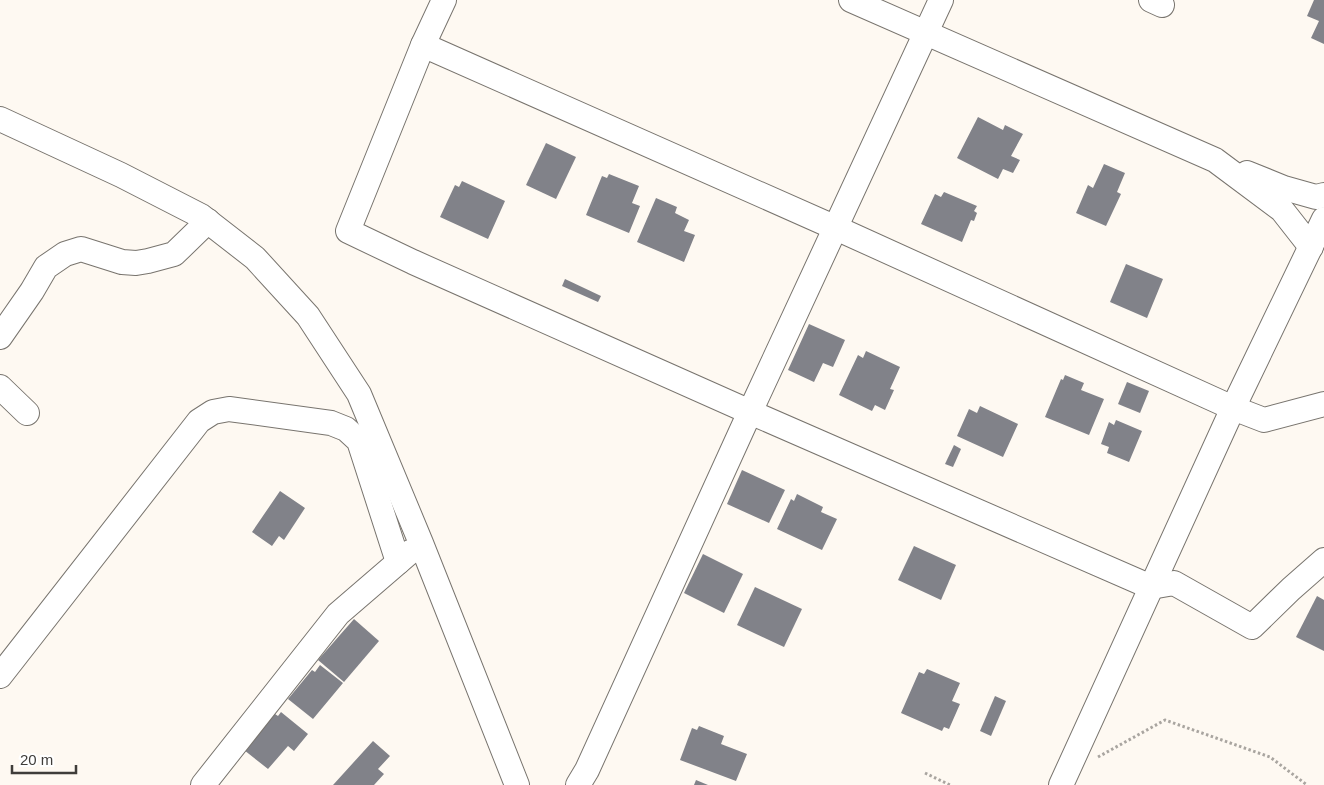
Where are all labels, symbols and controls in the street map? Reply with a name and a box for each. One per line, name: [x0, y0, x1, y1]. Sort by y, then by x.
scale bar: [12, 742, 76, 774]
text: 20 m: [20, 751, 53, 768]

